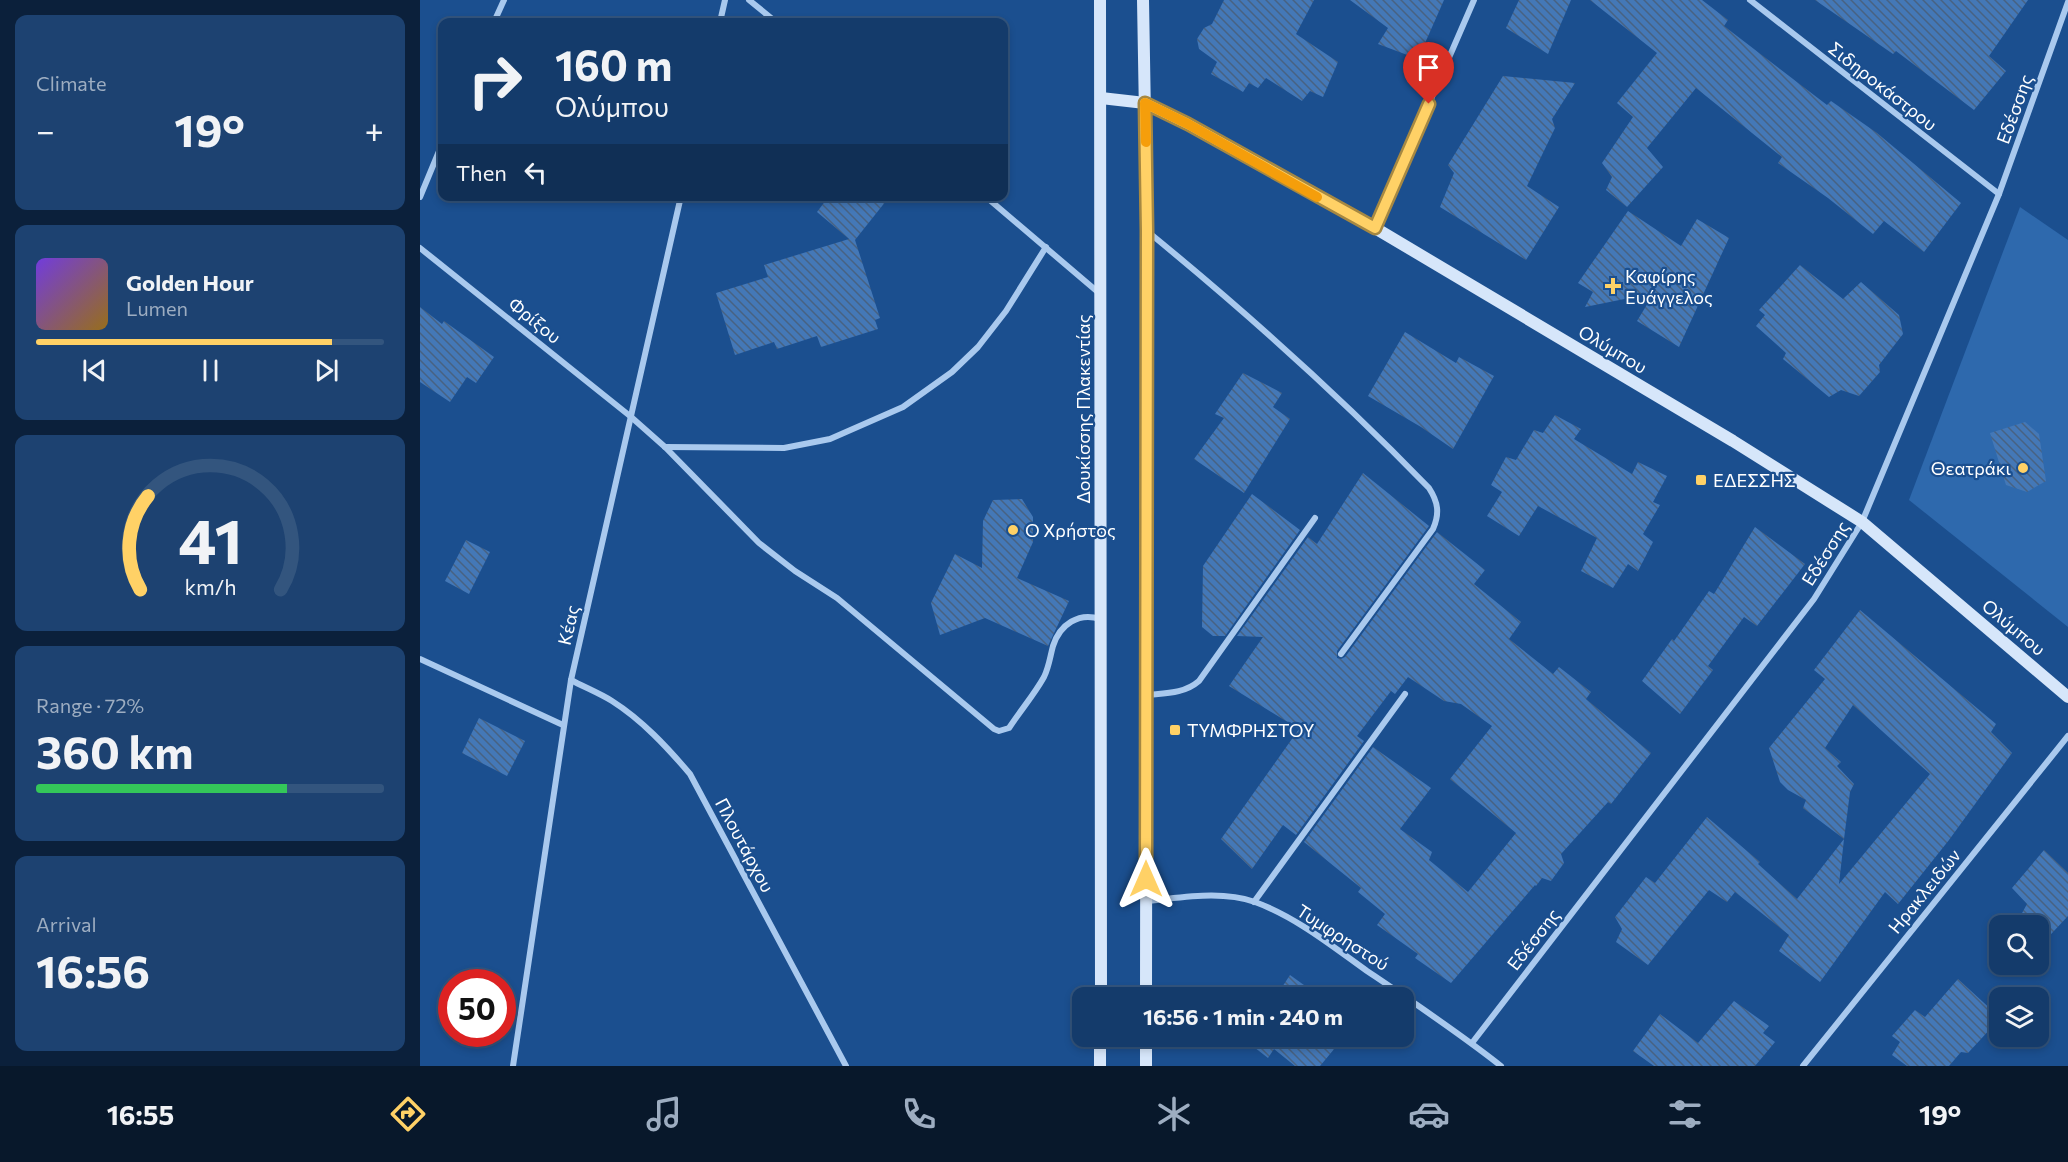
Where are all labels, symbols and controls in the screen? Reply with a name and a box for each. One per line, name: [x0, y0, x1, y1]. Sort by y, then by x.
street label: Σιδηροκάστρου: [1824, 37, 1942, 135]
text: 160 m: [555, 38, 673, 90]
icon: right: [456, 42, 534, 120]
pin: [1403, 42, 1454, 104]
icon: arrive: [1412, 51, 1445, 84]
text: Climate: [36, 71, 106, 95]
street label: Εδέσσης: [1991, 71, 2037, 147]
text: Ολύμπου: [555, 90, 669, 123]
text: 19°: [174, 101, 245, 156]
text: −: [36, 109, 55, 150]
text: +: [365, 109, 384, 150]
icon: left: [519, 156, 552, 189]
text: Then: [456, 159, 507, 186]
place label: Καφίρης Ευάγγελος: [1625, 265, 1713, 308]
text: Golden Hour: [126, 269, 254, 296]
marker: Καφίρης Ευάγγελος: [1606, 279, 1620, 293]
street label: Φρίξου: [504, 292, 566, 348]
text: Lumen: [126, 296, 188, 320]
street label: Δουκίσσης Πλακεντίας: [1072, 314, 1094, 504]
street label: Ολύμπου: [1575, 320, 1651, 378]
icon: previous: [78, 354, 111, 387]
icon: pause: [194, 354, 227, 387]
icon: next: [310, 354, 343, 387]
place label: Θεατράκι: [1931, 457, 2012, 479]
marker: Θεατράκι: [2016, 461, 2030, 475]
place label: ΕΔΕΣΣΗΣ: [1713, 469, 1795, 491]
marker: ΕΔΕΣΣΗΣ: [1694, 473, 1708, 487]
text: 41: [178, 501, 242, 577]
street label: Εδέσσης: [1797, 516, 1854, 589]
place label: Ο Χρήστος: [1025, 519, 1116, 541]
marker: Ο Χρήστος: [1006, 523, 1020, 537]
text: km/h: [184, 573, 236, 599]
street label: Ολύμπου: [1978, 594, 2050, 660]
street label: Κέας: [553, 603, 583, 647]
text: Range · 72%: [36, 693, 144, 717]
place label: ΤΥΜΦΡΗΣΤΟΥ: [1187, 719, 1315, 741]
text: 360 km: [36, 723, 194, 778]
marker: ΤΥΜΦΡΗΣΤΟΥ: [1168, 723, 1182, 737]
street label: Πλουτάρχου: [711, 794, 779, 896]
street label: Ηρακλειδών: [1883, 844, 1965, 938]
position arrow: [1114, 847, 1178, 911]
street label: Τυμφρηστού: [1293, 899, 1393, 975]
street label: Εδέσσης: [1502, 904, 1564, 974]
text: Arrival: [36, 912, 97, 936]
map controls: [1989, 915, 2049, 1047]
button: search: [1989, 915, 2049, 975]
text: 16:56: [36, 942, 150, 997]
speed limit sign: 50: [438, 969, 516, 1047]
button: layers: [1989, 987, 2049, 1047]
text: 16:56 · 1 min · 240 m: [1143, 1003, 1343, 1030]
icon: directions: [387, 1093, 429, 1135]
icon: music: [643, 1093, 685, 1135]
icon: phone: [898, 1093, 940, 1135]
icon: climate: [1153, 1093, 1195, 1135]
icon: car: [1408, 1093, 1450, 1135]
icon: filters: [1664, 1093, 1706, 1135]
text: 16:55: [107, 1098, 174, 1131]
text: 19°: [1919, 1098, 1961, 1131]

